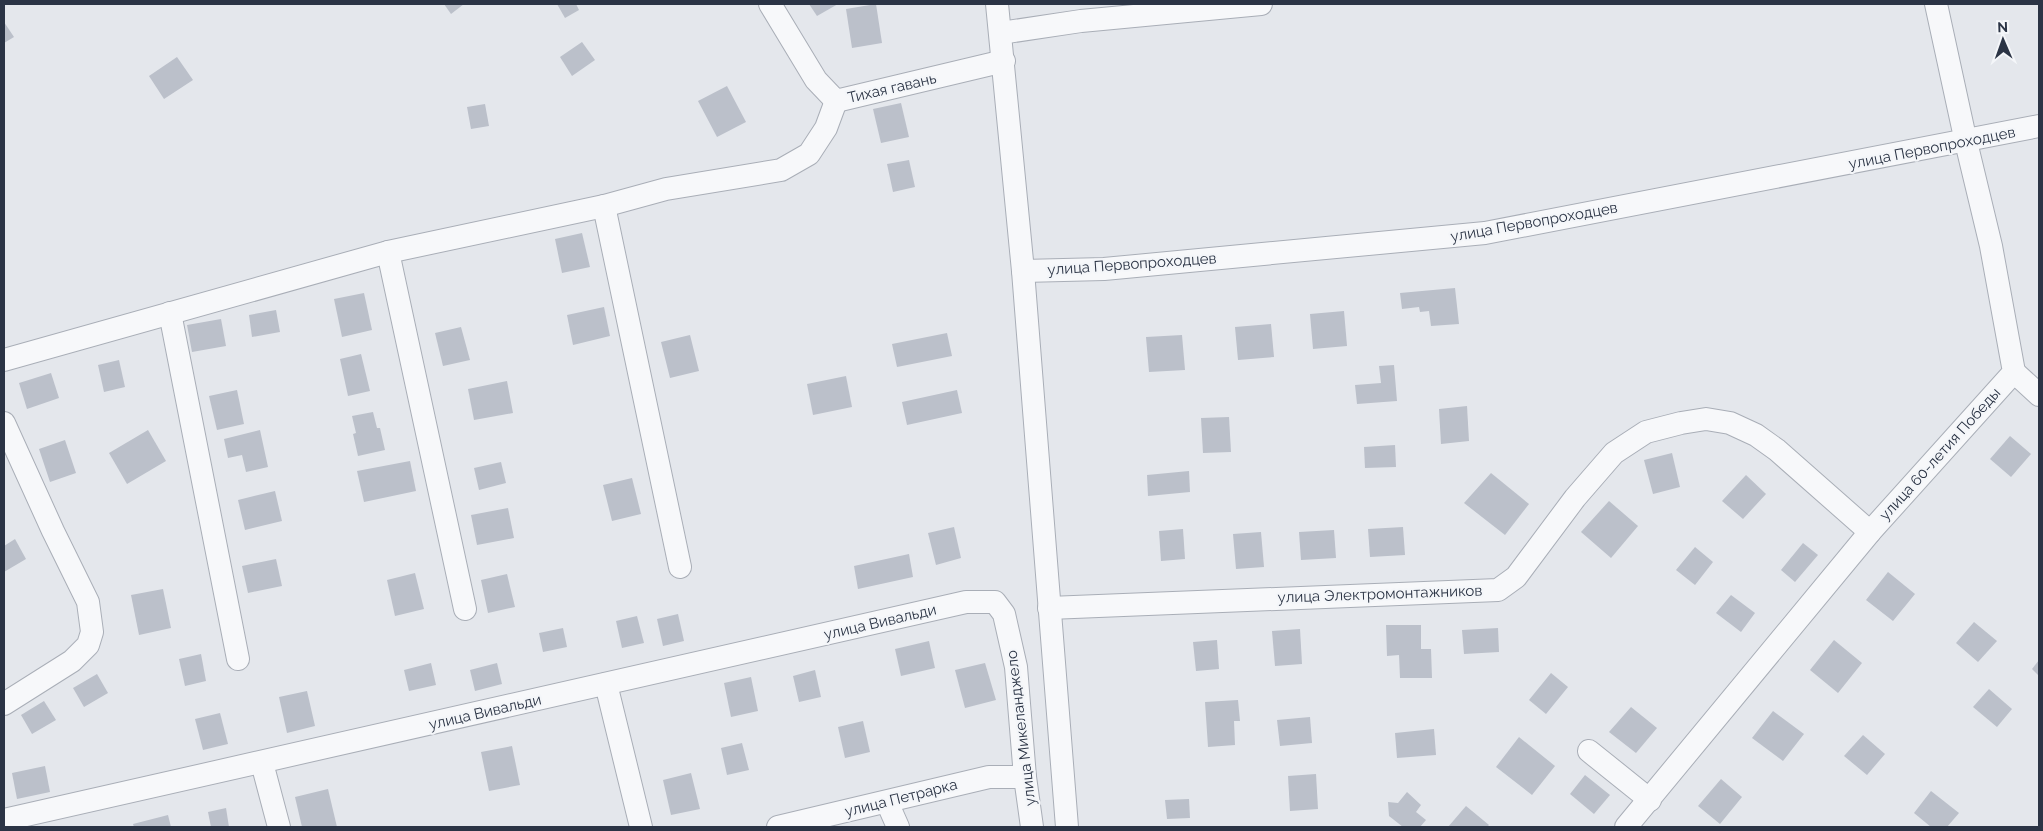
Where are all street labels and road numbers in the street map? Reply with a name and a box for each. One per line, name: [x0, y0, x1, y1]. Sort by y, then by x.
street label: Тихая гавань: [846, 69, 938, 107]
street label: улица Первопроходцев: [1847, 123, 2017, 173]
street label: улица Первопроходцев: [1449, 198, 1619, 246]
street label: улица Первопроходцев: [1047, 249, 1217, 279]
street label: улица 60-летия Победы: [1876, 384, 2004, 524]
street label: улица Электромонтажников: [1277, 581, 1483, 607]
street label: улица Вивальди: [822, 600, 938, 644]
street label: улица Микеланджело: [1003, 649, 1039, 807]
street label: улица Вивальди: [427, 690, 543, 734]
street label: улица Петрарка: [843, 775, 959, 821]

